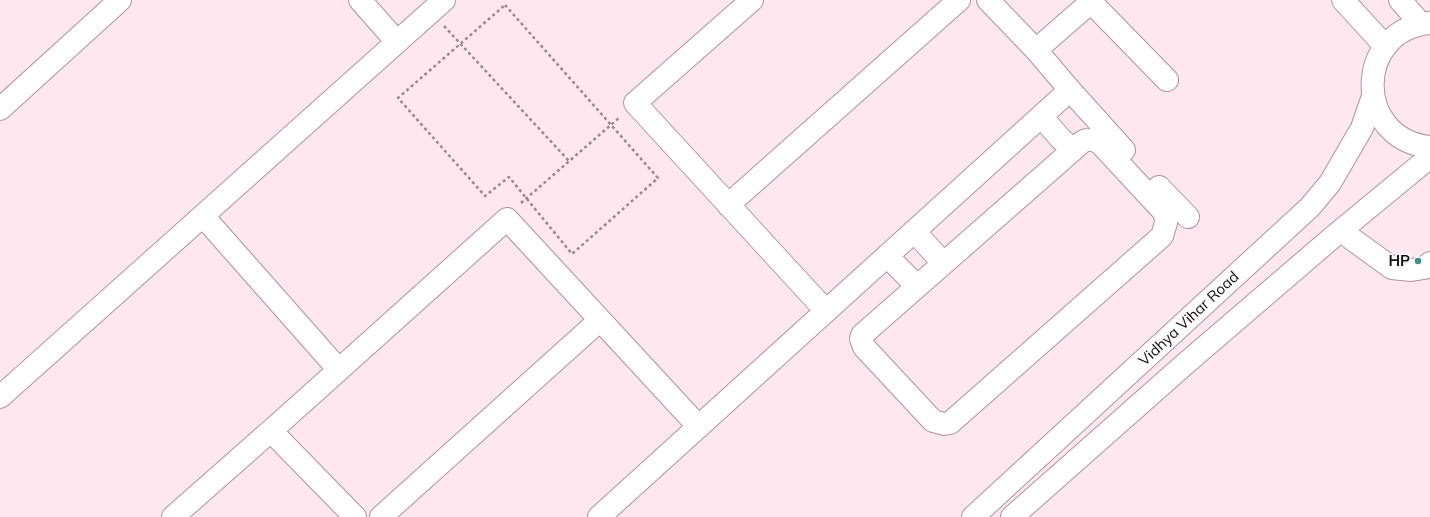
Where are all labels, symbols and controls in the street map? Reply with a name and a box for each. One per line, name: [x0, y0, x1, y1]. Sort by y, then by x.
place label: HP: [1388, 252, 1410, 270]
marker: HP: [1413, 256, 1423, 266]
street label: Vidhya Vihar Road: [1135, 268, 1243, 370]

